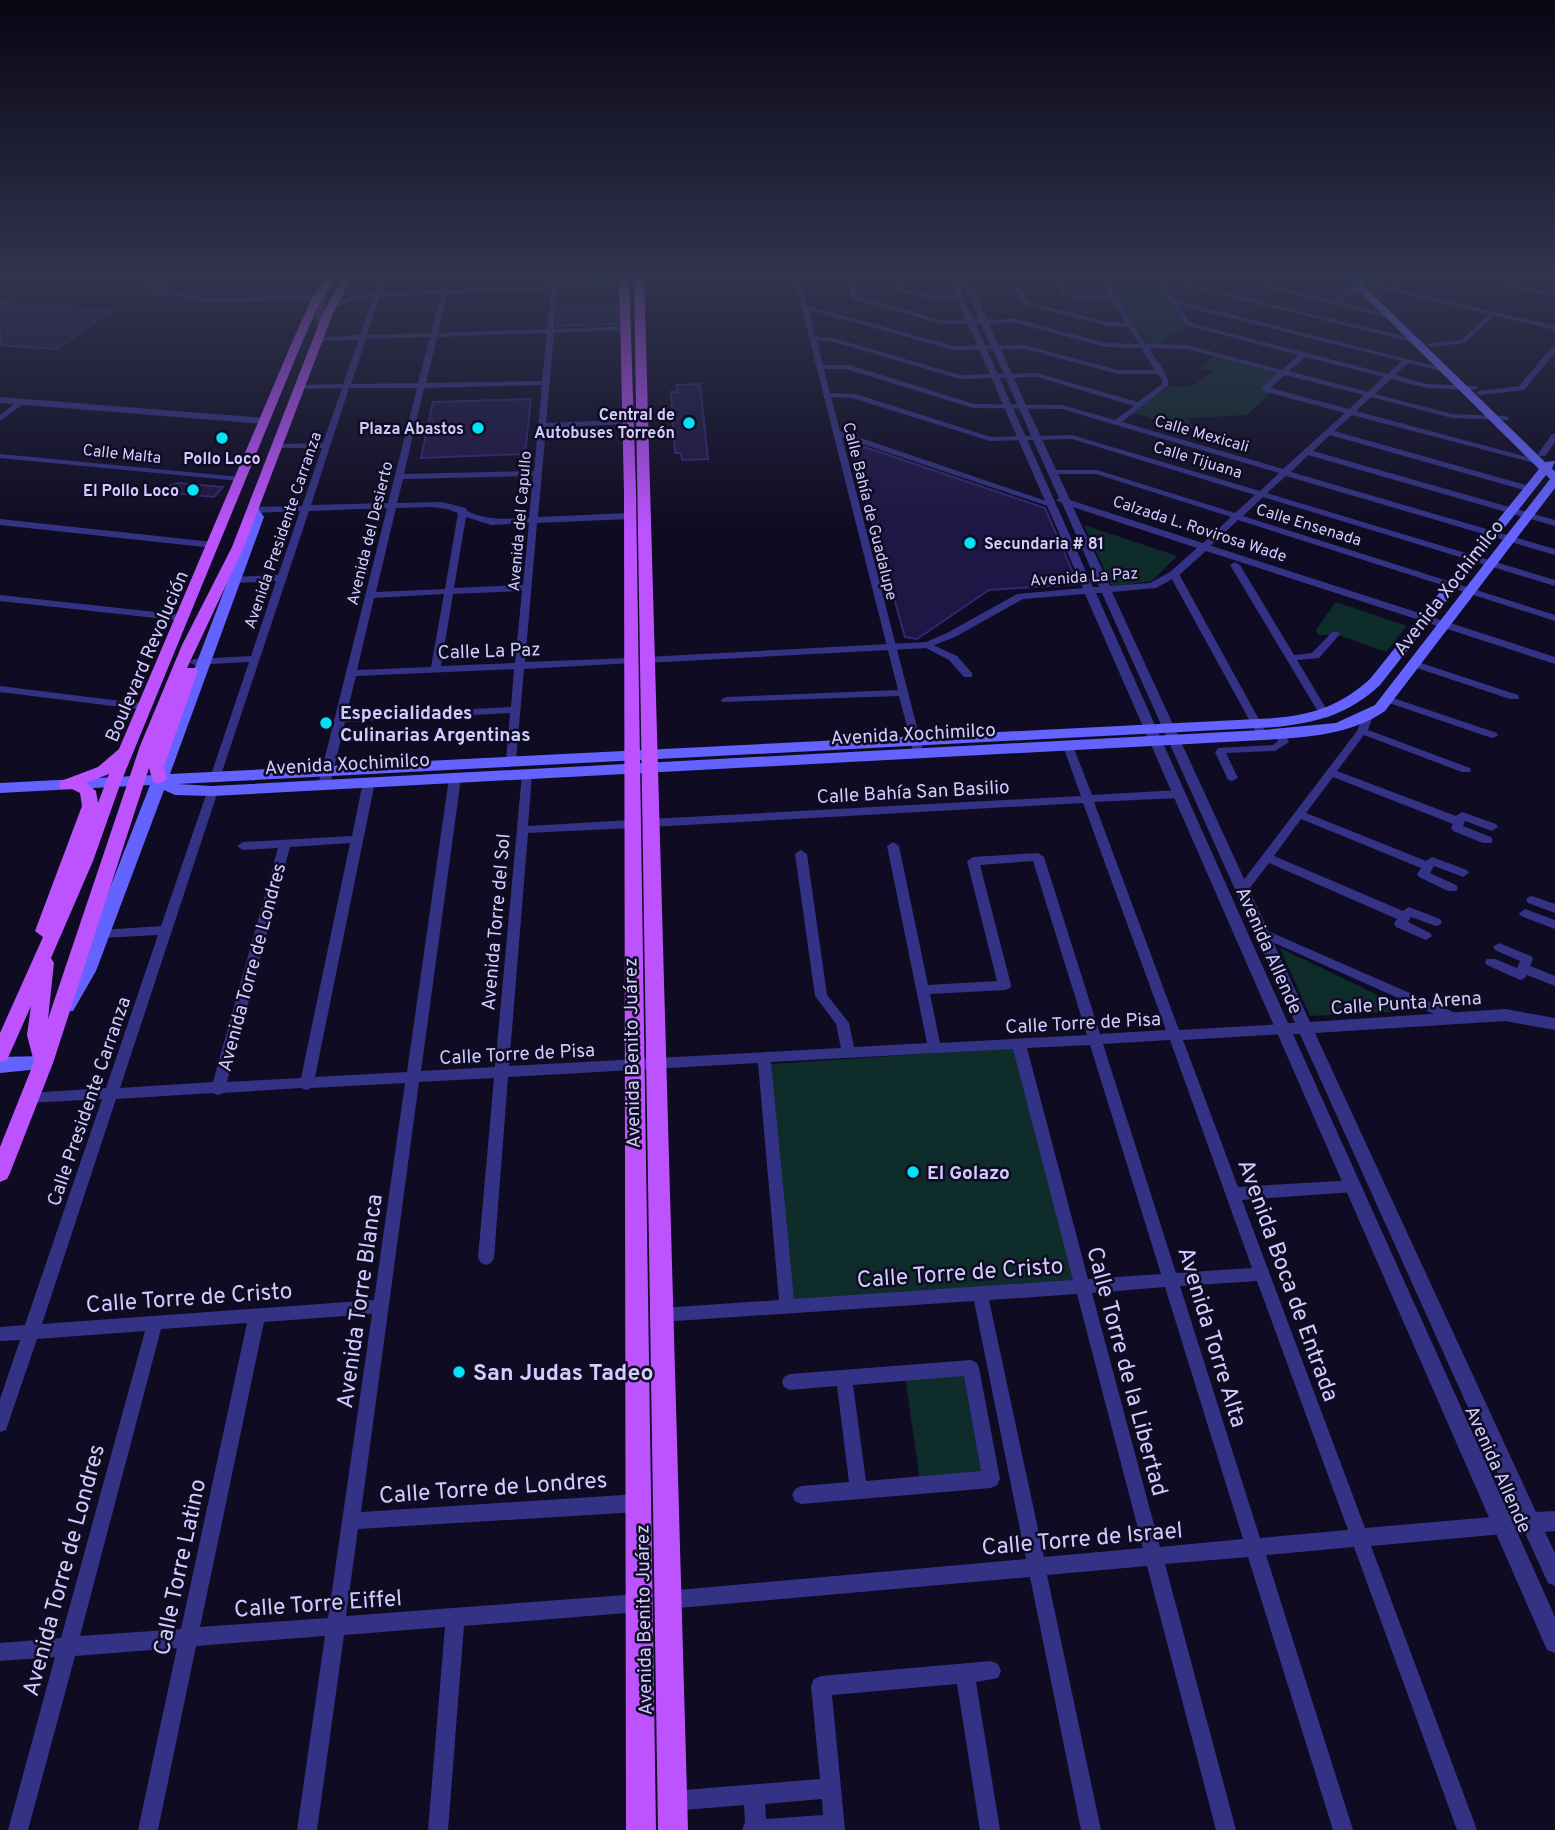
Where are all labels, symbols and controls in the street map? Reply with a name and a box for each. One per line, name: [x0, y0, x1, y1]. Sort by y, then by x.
place label: Central de Autobuses Torreón: [534, 406, 675, 444]
street label: Calle Mexicali: [1152, 412, 1251, 458]
marker: Central de Autobuses Torreón: [681, 415, 697, 431]
place label: Plaza Abastos: [359, 420, 464, 440]
marker: Plaza Abastos: [470, 420, 486, 436]
street label: Calle Bahía de Guadalupe: [837, 420, 901, 602]
marker: Pollo Loco: [214, 430, 230, 446]
street label: Avenida Presidente Carranza: [241, 430, 327, 632]
street label: Calle Tijuana: [1150, 438, 1244, 484]
street label: Calle Malta: [82, 441, 162, 469]
place label: Pollo Loco: [183, 450, 261, 470]
street label: Avenida del Capullo: [505, 450, 537, 592]
street label: Avenida del Desierto: [343, 459, 399, 607]
place label: El Pollo Loco: [83, 482, 179, 502]
marker: El Pollo Loco: [185, 482, 201, 498]
street label: Calzada L. Rovirosa Wade: [1110, 492, 1289, 567]
street label: Calle Ensenada: [1253, 500, 1364, 551]
street label: Avenida Xochimilco: [1389, 516, 1510, 661]
marker: Secundaria # 81: [962, 535, 978, 551]
place label: Secundaria # 81: [984, 535, 1104, 555]
street label: Avenida La Paz: [1029, 564, 1139, 592]
street label: Boulevard Revolución: [101, 567, 195, 746]
street label: Calle La Paz: [437, 638, 541, 666]
place label: Especialidades Culinarias Argentinas: [340, 702, 531, 748]
marker: Especialidades Culinarias Argentinas: [318, 715, 334, 731]
street label: Avenida Xochimilco: [830, 719, 996, 751]
street label: Avenida Xochimilco: [264, 749, 430, 781]
street label: Calle Bahía San Basilio: [816, 776, 1010, 810]
street label: Avenida Torre del Sol: [477, 833, 517, 1012]
street label: Avenida Torre de Londres: [214, 861, 292, 1074]
street label: Avenida Allende: [1229, 883, 1307, 1018]
street label: Avenida Benito Juárez: [619, 957, 647, 1149]
street label: Calle Punta Arena: [1330, 987, 1483, 1021]
street label: Calle Presidente Carranza: [43, 994, 137, 1210]
street label: Calle Torre de Pisa: [1005, 1008, 1162, 1040]
street label: Calle Torre de Pisa: [439, 1039, 596, 1071]
street label: Avenida Boca de Entrada: [1229, 1156, 1344, 1406]
place label: El Golazo: [927, 1162, 1010, 1186]
marker: El Golazo: [905, 1164, 921, 1180]
street label: Avenida Torre Blanca: [332, 1192, 391, 1410]
street label: Calle Torre de la Libertad: [1078, 1244, 1173, 1499]
street label: Avenida Torre Alta: [1169, 1244, 1252, 1432]
street label: Calle Torre de Cristo: [856, 1253, 1064, 1296]
street label: Calle Torre de Cristo: [85, 1278, 293, 1321]
place label: San Judas Tadeo: [473, 1360, 654, 1389]
marker: San Judas Tadeo: [451, 1364, 467, 1380]
street label: Avenida Allende: [1458, 1402, 1536, 1537]
street label: Avenida Torre de Londres: [18, 1441, 113, 1700]
street label: Calle Torre de Londres: [378, 1467, 608, 1512]
street label: Calle Torre Latino: [149, 1477, 214, 1658]
street label: Calle Torre de Israel: [980, 1517, 1184, 1564]
street label: Avenida Benito Juárez: [631, 1524, 659, 1716]
street label: Calle Torre Eiffel: [233, 1585, 403, 1626]

